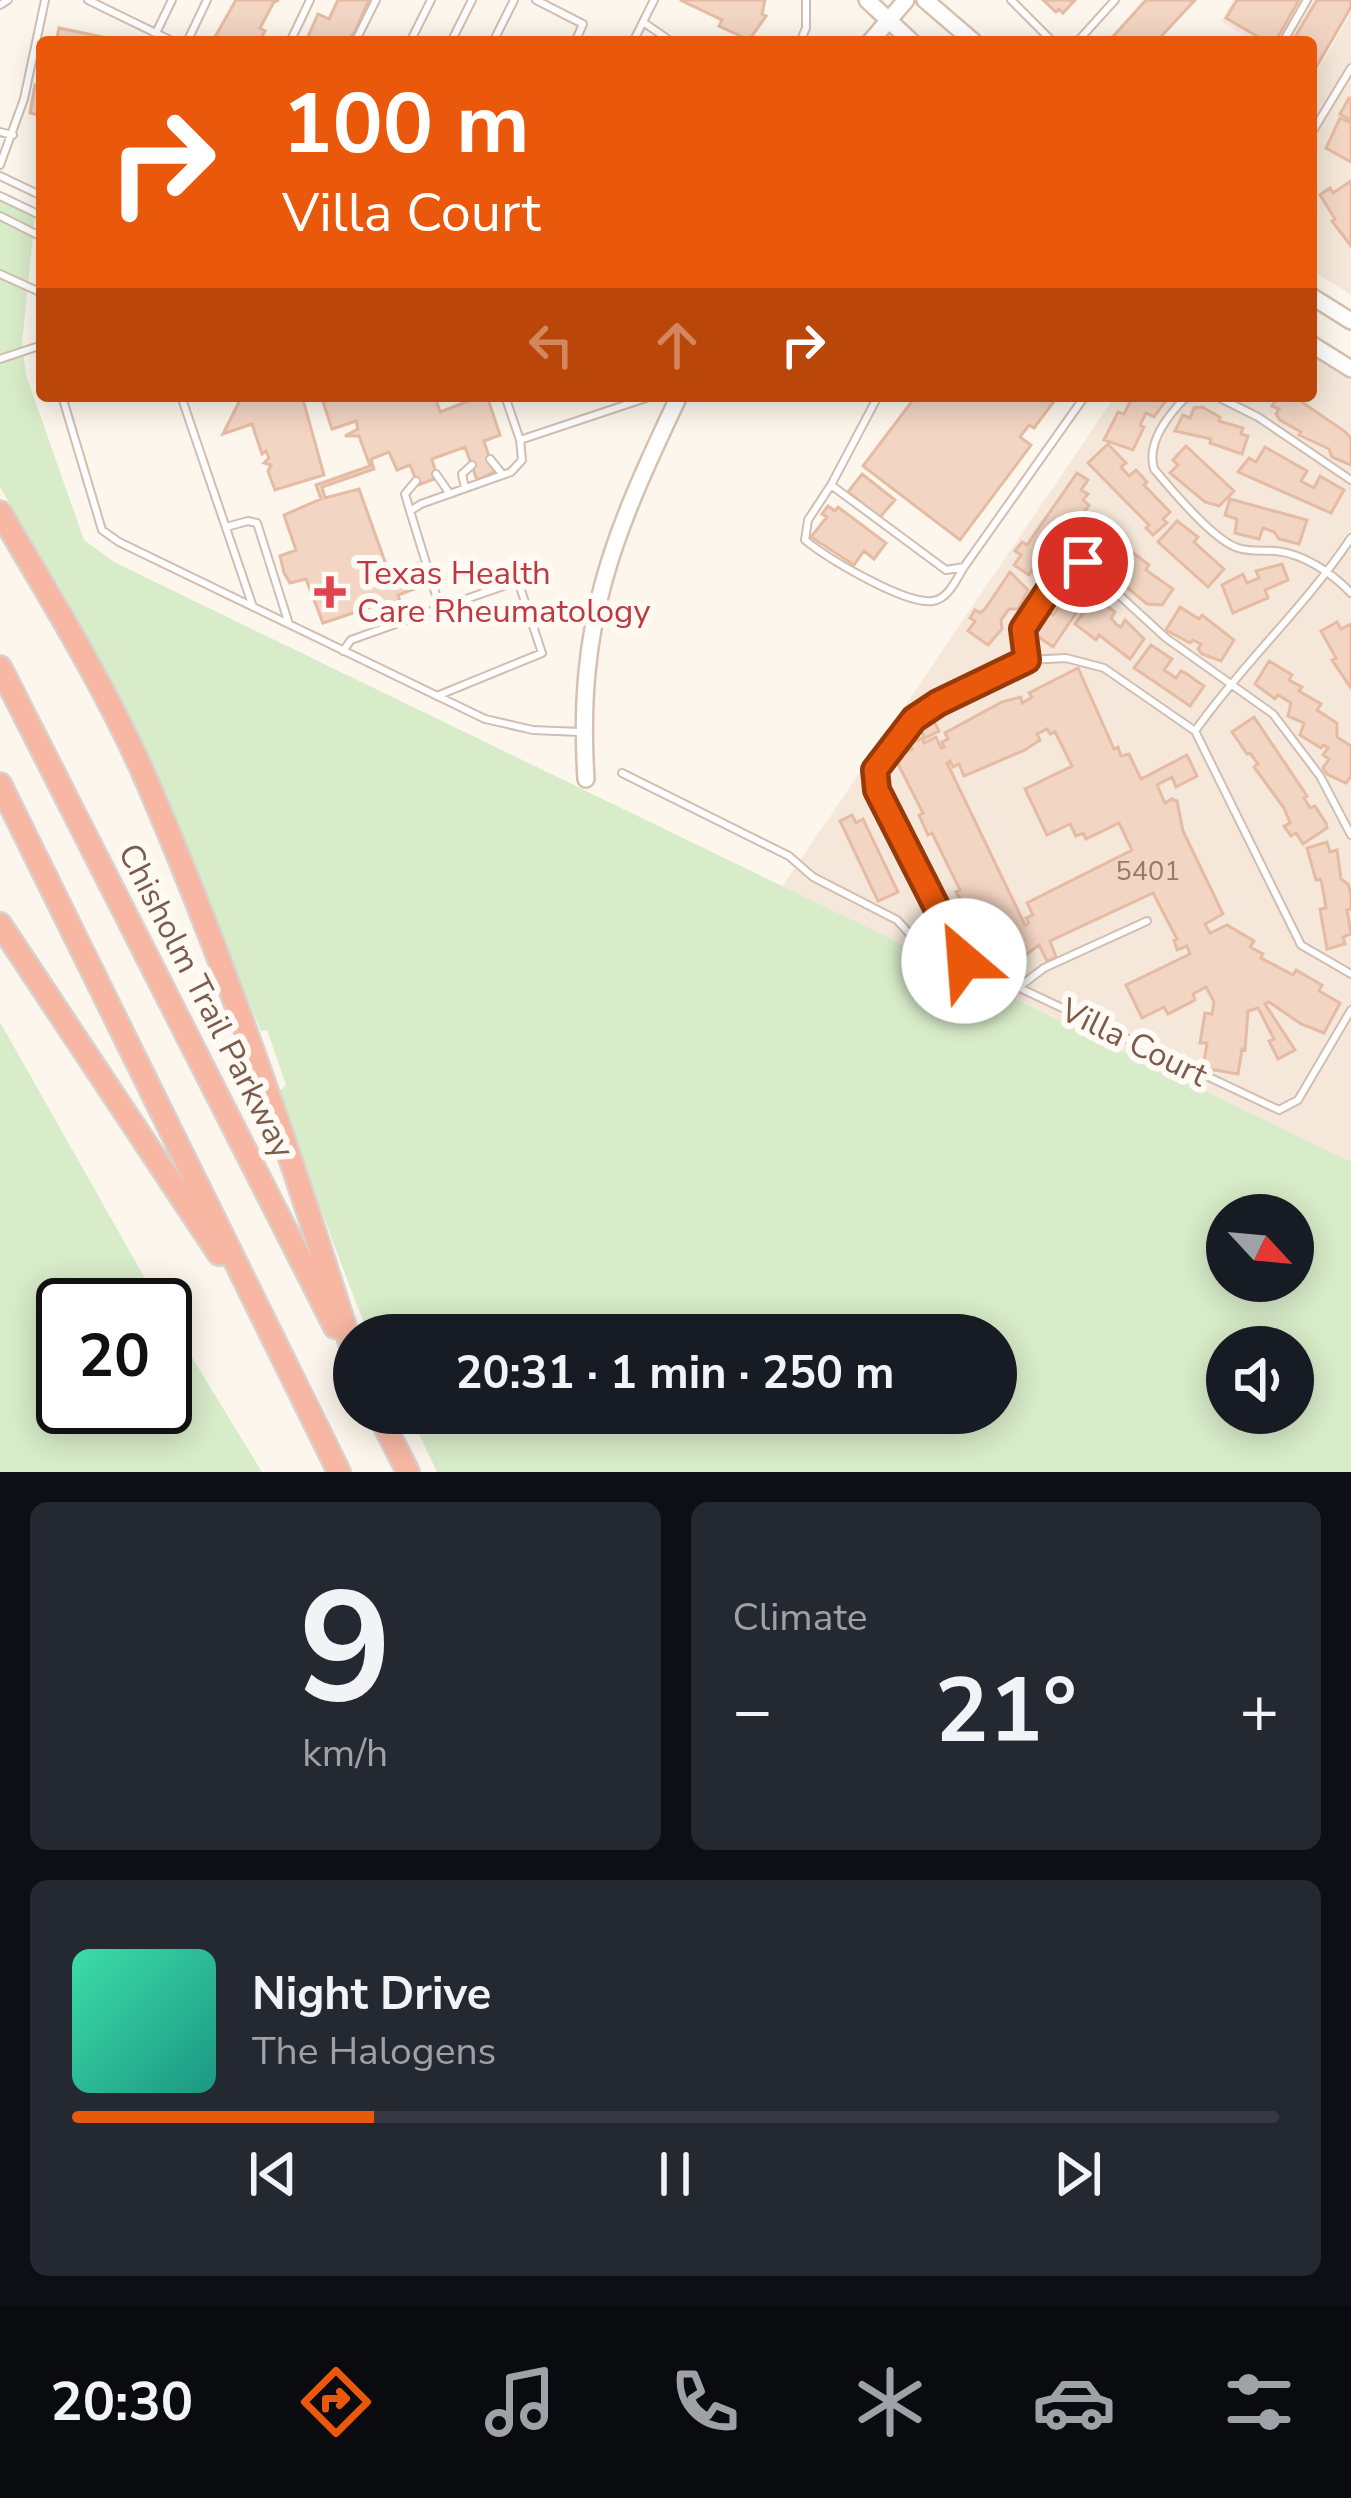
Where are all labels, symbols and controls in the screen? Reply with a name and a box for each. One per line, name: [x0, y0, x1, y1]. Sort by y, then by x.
text: 100 m: [282, 67, 530, 182]
icon: right: [84, 84, 240, 240]
text: Villa Court: [282, 176, 541, 250]
icon: left: [518, 312, 584, 378]
icon: ahead: [644, 312, 710, 378]
icon: right: [770, 312, 836, 378]
pin: [1032, 511, 1134, 613]
icon: arrive: [1050, 529, 1116, 595]
place label: Texas Health Care Rheumatology: [357, 551, 650, 634]
marker: Texas Health Care Rheumatology: [314, 576, 346, 608]
street label: Chisholm Trail Parkway: [107, 836, 305, 1166]
house number: 5401: [1116, 853, 1180, 890]
position arrow: [901, 898, 1027, 1024]
street label: Villa Court: [1052, 988, 1215, 1098]
north arrow: [1206, 1194, 1314, 1302]
map controls: [1206, 1194, 1314, 1434]
speed limit sign: 20: [36, 1278, 192, 1434]
button: sound: [1206, 1326, 1314, 1434]
text: 20:31 · 1 min · 250 m: [455, 1343, 895, 1404]
text: 9: [298, 1542, 392, 1755]
text: Climate: [733, 1591, 868, 1644]
text: 21°: [935, 1650, 1077, 1773]
text: −: [733, 1666, 772, 1756]
text: +: [1239, 1666, 1279, 1756]
text: km/h: [302, 1727, 388, 1780]
text: Night Drive: [252, 1964, 491, 2025]
text: The Halogens: [252, 2025, 496, 2078]
icon: previous: [240, 2141, 306, 2207]
icon: pause: [642, 2141, 708, 2207]
icon: next: [1045, 2141, 1111, 2207]
icon: directions: [294, 2360, 378, 2444]
icon: music: [478, 2360, 562, 2444]
icon: phone: [663, 2360, 747, 2444]
icon: climate: [848, 2360, 932, 2444]
icon: car: [1032, 2360, 1116, 2444]
icon: filters: [1217, 2360, 1301, 2444]
text: 20:30: [50, 2365, 193, 2439]

